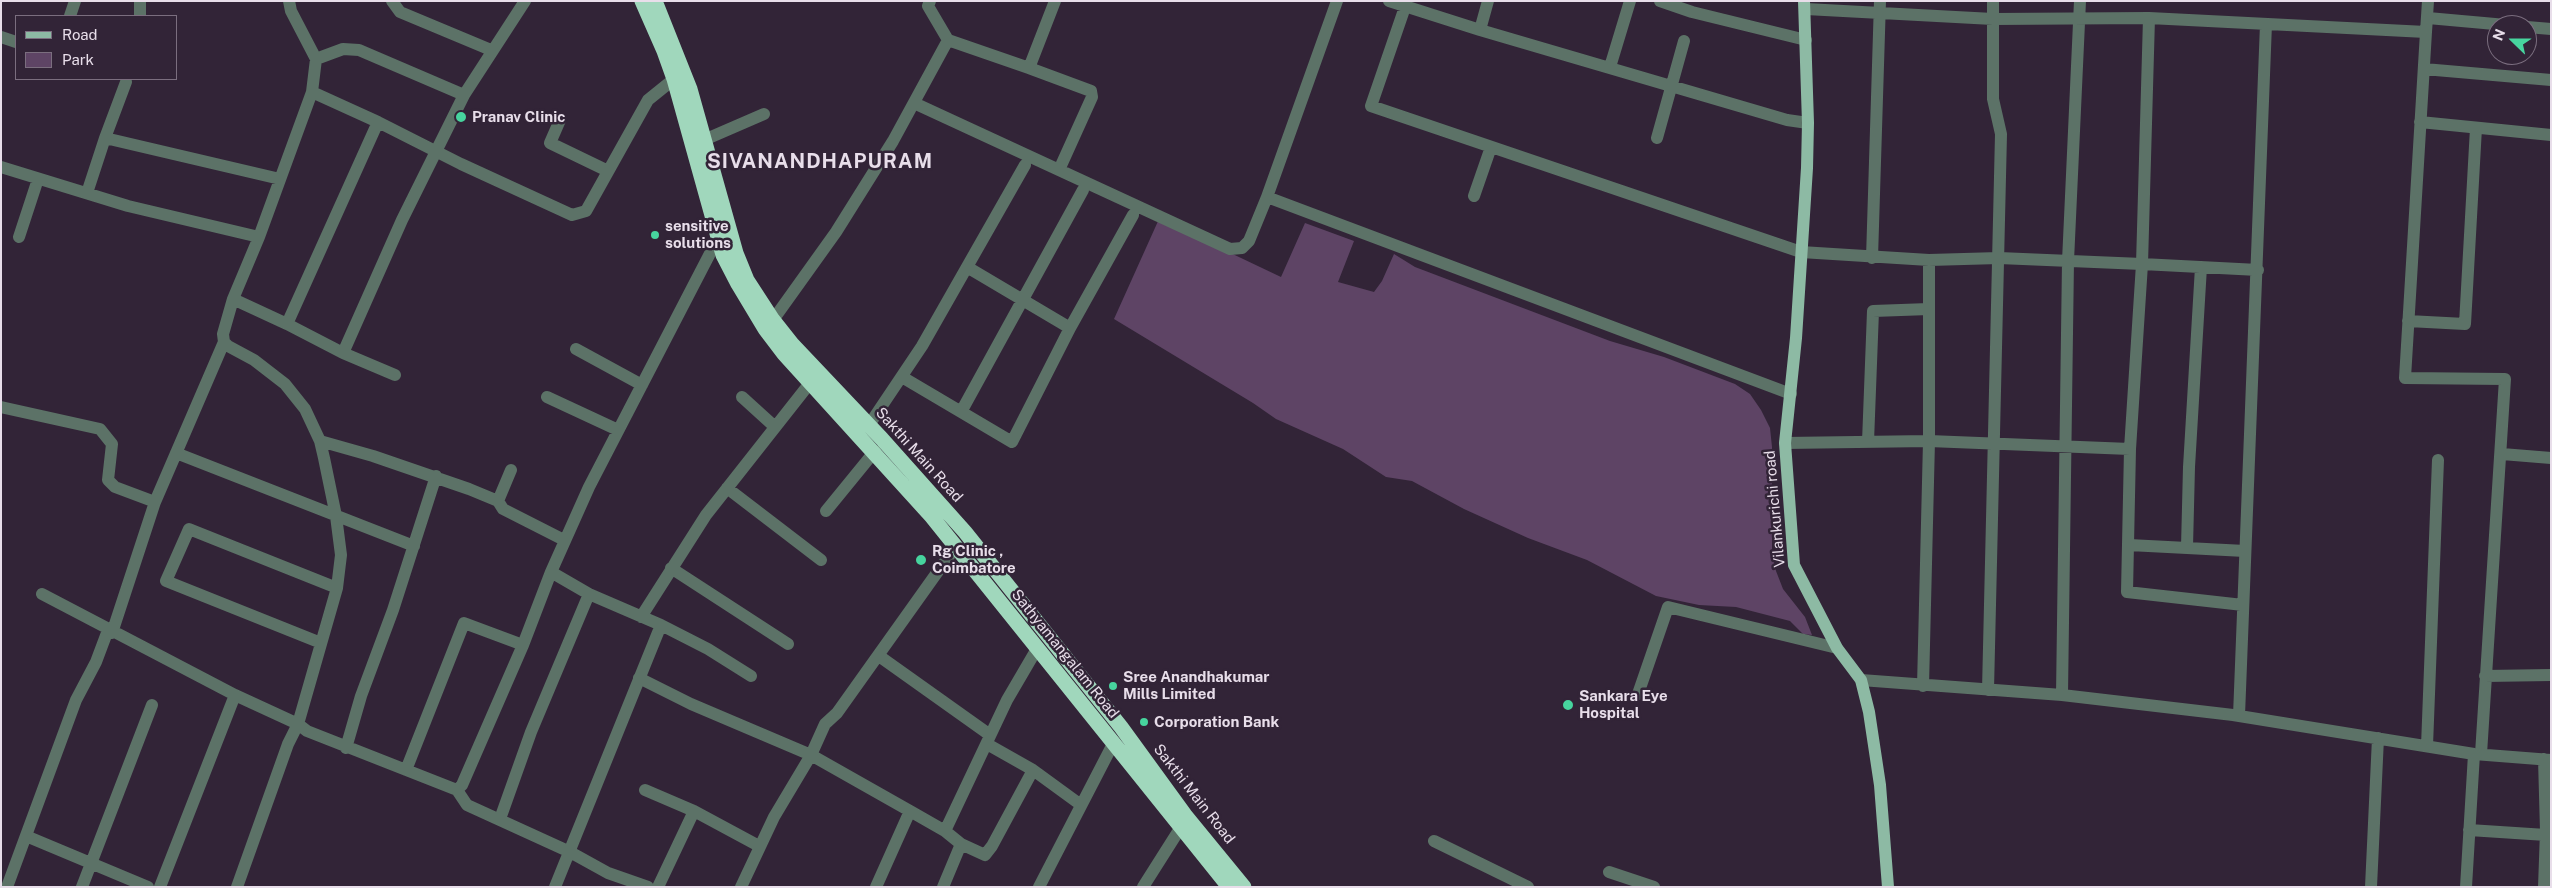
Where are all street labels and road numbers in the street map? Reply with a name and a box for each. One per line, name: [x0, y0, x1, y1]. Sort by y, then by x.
street label: Sakthi Main Road: [872, 404, 966, 506]
street label: Vilankurichi road: [1761, 450, 1789, 568]
street label: Sathyamangalam Road: [1007, 586, 1123, 722]
street label: Sakthi Main Road: [1150, 741, 1238, 847]

